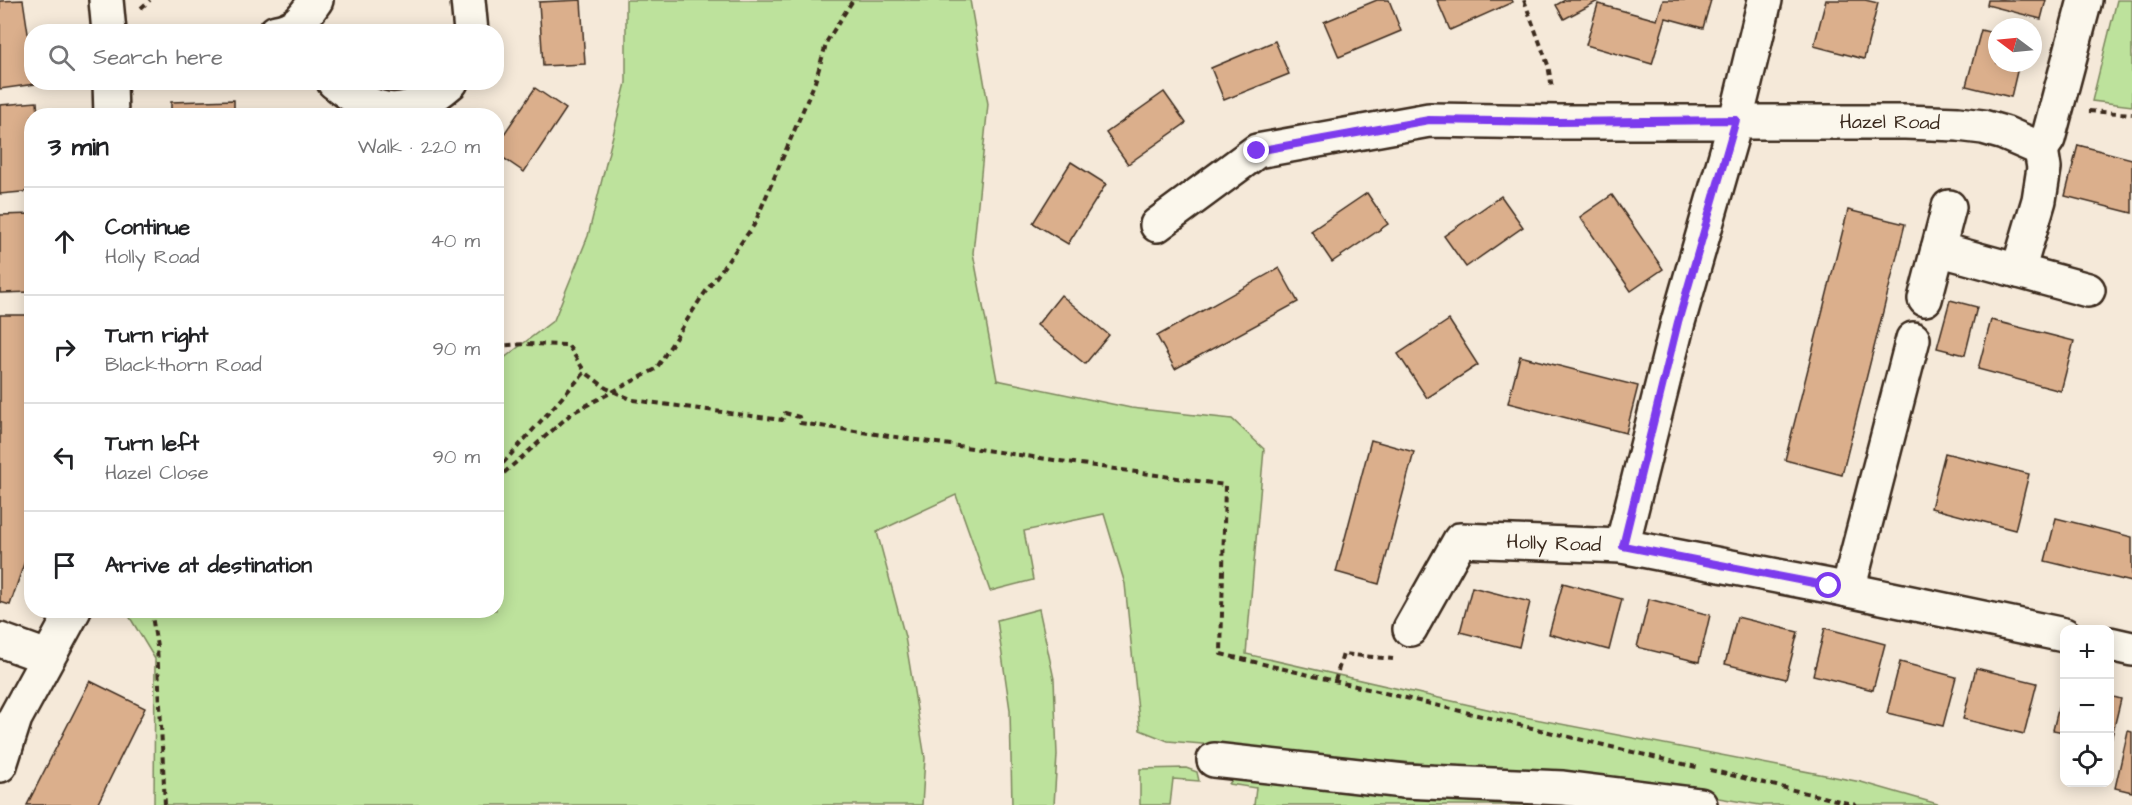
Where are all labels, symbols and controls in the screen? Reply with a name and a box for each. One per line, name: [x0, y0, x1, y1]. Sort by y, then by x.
north arrow: [1988, 18, 2042, 72]
search box: [24, 24, 504, 90]
icon: search: [45, 41, 78, 74]
text: Search here: [93, 42, 223, 73]
street label: Hazel Road: [1840, 108, 1940, 137]
text: 3 min: [48, 129, 109, 165]
text: Walk · 220 m: [358, 133, 480, 161]
route end: [1243, 137, 1269, 163]
text: Continue: [105, 212, 190, 243]
icon: ahead: [48, 225, 81, 258]
text: 40 m: [430, 227, 480, 255]
text: Holly Road: [105, 243, 200, 271]
text: Turn right: [105, 320, 208, 351]
icon: right: [48, 333, 81, 366]
text: 90 m: [432, 335, 480, 363]
text: Blackthorn Road: [105, 351, 262, 379]
text: Turn left: [105, 428, 199, 459]
icon: left: [48, 441, 81, 474]
text: 90 m: [432, 443, 480, 471]
text: Hazel Close: [105, 459, 209, 487]
street label: Holly Road: [1506, 528, 1602, 559]
icon: arrive: [48, 549, 81, 582]
text: Arrive at destination: [105, 550, 312, 581]
route start: [1815, 572, 1841, 598]
map controls: [2060, 625, 2114, 787]
button: +: [2060, 625, 2114, 679]
button: −: [2060, 679, 2114, 733]
button: locate: [2060, 733, 2114, 787]

